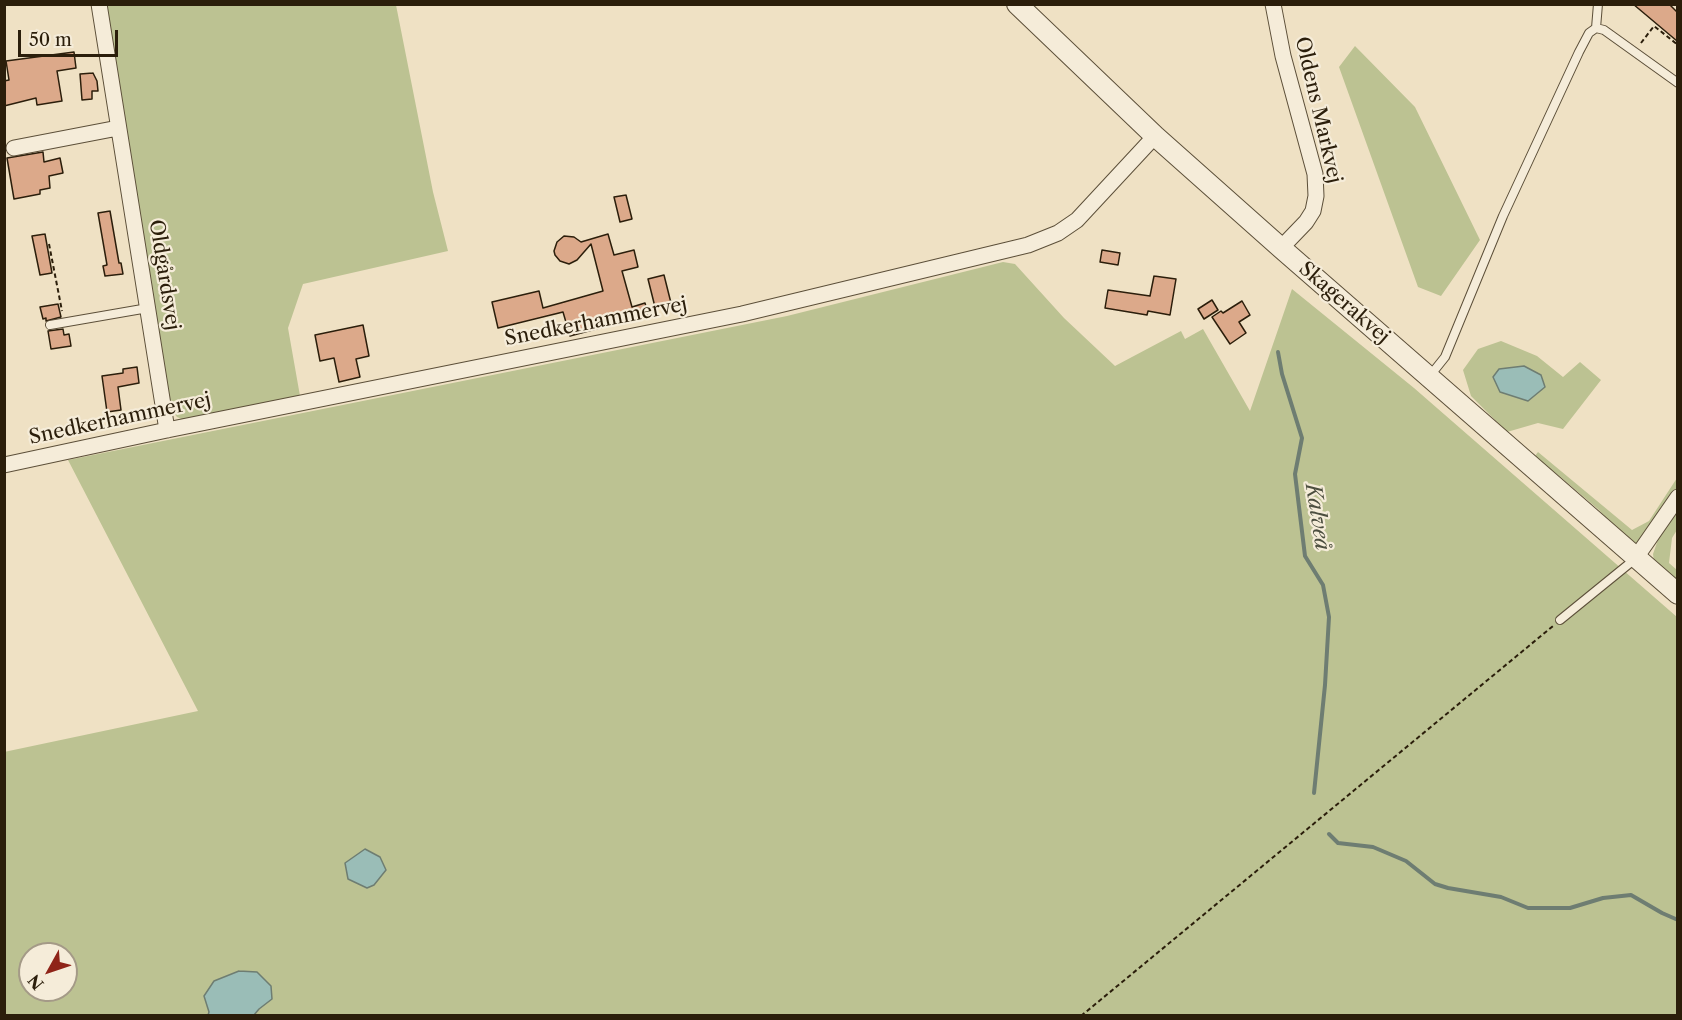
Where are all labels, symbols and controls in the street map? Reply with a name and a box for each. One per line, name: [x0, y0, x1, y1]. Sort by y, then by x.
scale bar: [21, 18, 122, 56]
text: 50 m: [29, 29, 72, 51]
street label: Oldens Markvej: [1289, 34, 1347, 186]
street label: Oldgårdsvej: [143, 218, 185, 332]
street label: Skagerakvej: [1294, 257, 1394, 349]
street label: Snedkerhammervej: [503, 293, 689, 351]
street label: Snedkerhammervej: [27, 388, 213, 450]
water label: Kalveå: [1299, 482, 1335, 552]
north arrow: [18, 942, 78, 1002]
text: N: [24, 971, 48, 994]

